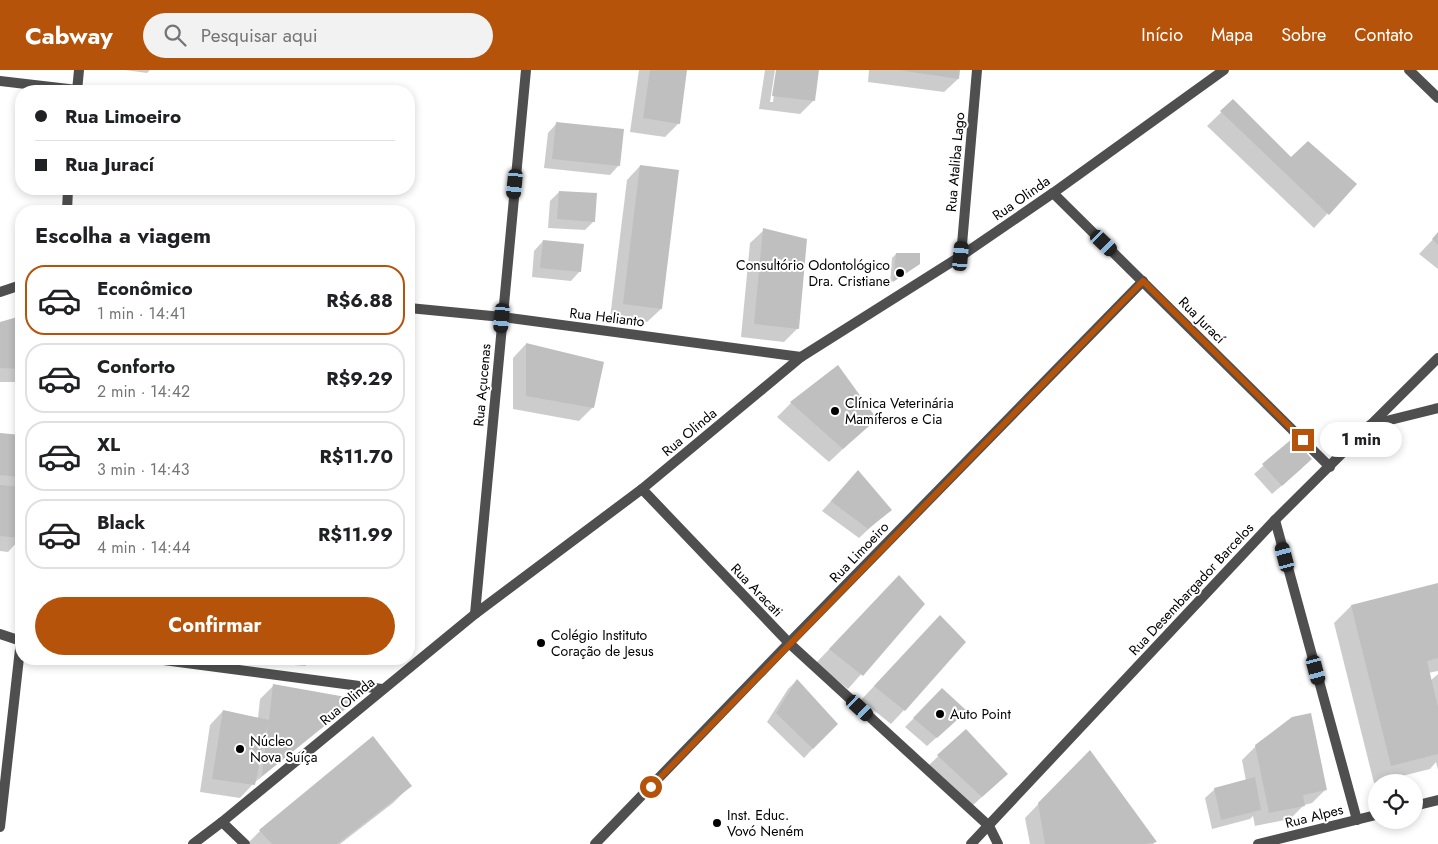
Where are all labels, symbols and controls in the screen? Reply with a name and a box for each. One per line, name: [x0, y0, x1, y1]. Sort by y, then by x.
search box: [143, 13, 493, 58]
text: Cabway: [25, 18, 113, 53]
icon: search: [161, 21, 189, 49]
text: Pesquisar aqui: [201, 22, 318, 49]
text: Início: [1141, 22, 1183, 48]
text: Mapa: [1211, 22, 1253, 48]
text: Sobre: [1281, 22, 1326, 48]
text: Contato: [1354, 22, 1413, 48]
text: Rua Limoeiro: [65, 103, 181, 130]
street label: Rua Ataliba Lago: [941, 111, 969, 213]
text: Rua Jurací: [65, 151, 154, 178]
car: [505, 168, 524, 200]
street label: Rua Olinda: [988, 171, 1054, 225]
text: Escolha a viagem: [35, 219, 211, 251]
car: [1088, 227, 1120, 259]
car: [952, 240, 969, 272]
place label: Consultório Odontológico Dra. Cristiane: [736, 255, 890, 291]
marker: Consultório Odontológico Dra. Cristiane: [894, 267, 906, 279]
text: Econômico: [97, 275, 193, 302]
icon: car: [37, 278, 82, 323]
text: R$6.88: [326, 287, 393, 314]
street label: Rua Jurací: [1174, 292, 1231, 349]
text: 1 min · 14:41: [97, 302, 186, 325]
car: [493, 302, 510, 334]
street label: Rua Helianto: [568, 302, 646, 332]
street label: Rua Açucenas: [468, 342, 496, 427]
text: Conforto: [97, 353, 175, 380]
icon: car: [37, 356, 82, 401]
text: R$9.29: [326, 365, 393, 392]
text: 2 min · 14:42: [97, 380, 190, 403]
place label: Clínica Veterinária Mamíferos e Cia: [845, 393, 954, 429]
street label: Rua Olinda: [657, 403, 721, 461]
marker: Clínica Veterinária Mamíferos e Cia: [829, 405, 841, 417]
callout: 1 min: [1320, 422, 1403, 458]
text: 1 min: [1341, 428, 1381, 451]
route end: [1292, 429, 1314, 451]
text: XL: [97, 431, 120, 458]
icon: car: [37, 434, 82, 479]
text: R$11.70: [319, 443, 393, 470]
text: 3 min · 14:43: [97, 458, 189, 481]
text: Black: [97, 509, 145, 536]
icon: car: [37, 512, 82, 557]
street label: Rua Limoeiro: [825, 517, 893, 587]
street label: Rua Desembargador Barcelos: [1124, 518, 1258, 660]
text: R$11.99: [318, 521, 393, 548]
text: 4 min · 14:44: [97, 536, 191, 559]
car: [1273, 541, 1296, 573]
street label: Rua Aracati: [726, 559, 788, 621]
button: Confirmar: [35, 597, 395, 655]
place label: Colégio Instituto Coração de Jesus: [551, 625, 654, 661]
marker: Colégio Instituto Coração de Jesus: [535, 637, 547, 649]
car: [1304, 654, 1327, 686]
street label: Rua Olinda: [315, 672, 379, 730]
car: [843, 692, 876, 724]
place label: Auto Point: [950, 704, 1011, 724]
marker: Auto Point: [934, 708, 946, 720]
place label: Núcleo Nova Suíça: [250, 731, 317, 767]
marker: Núcleo Nova Suíça: [234, 743, 246, 755]
map controls: [1368, 774, 1423, 829]
button: locate: [1368, 774, 1423, 829]
route start: [640, 776, 662, 798]
street label: Rua Alpes: [1283, 799, 1346, 833]
place label: Inst. Educ. Vovó Neném: [727, 805, 804, 841]
marker: Inst. Educ. Vovó Neném: [711, 817, 723, 829]

